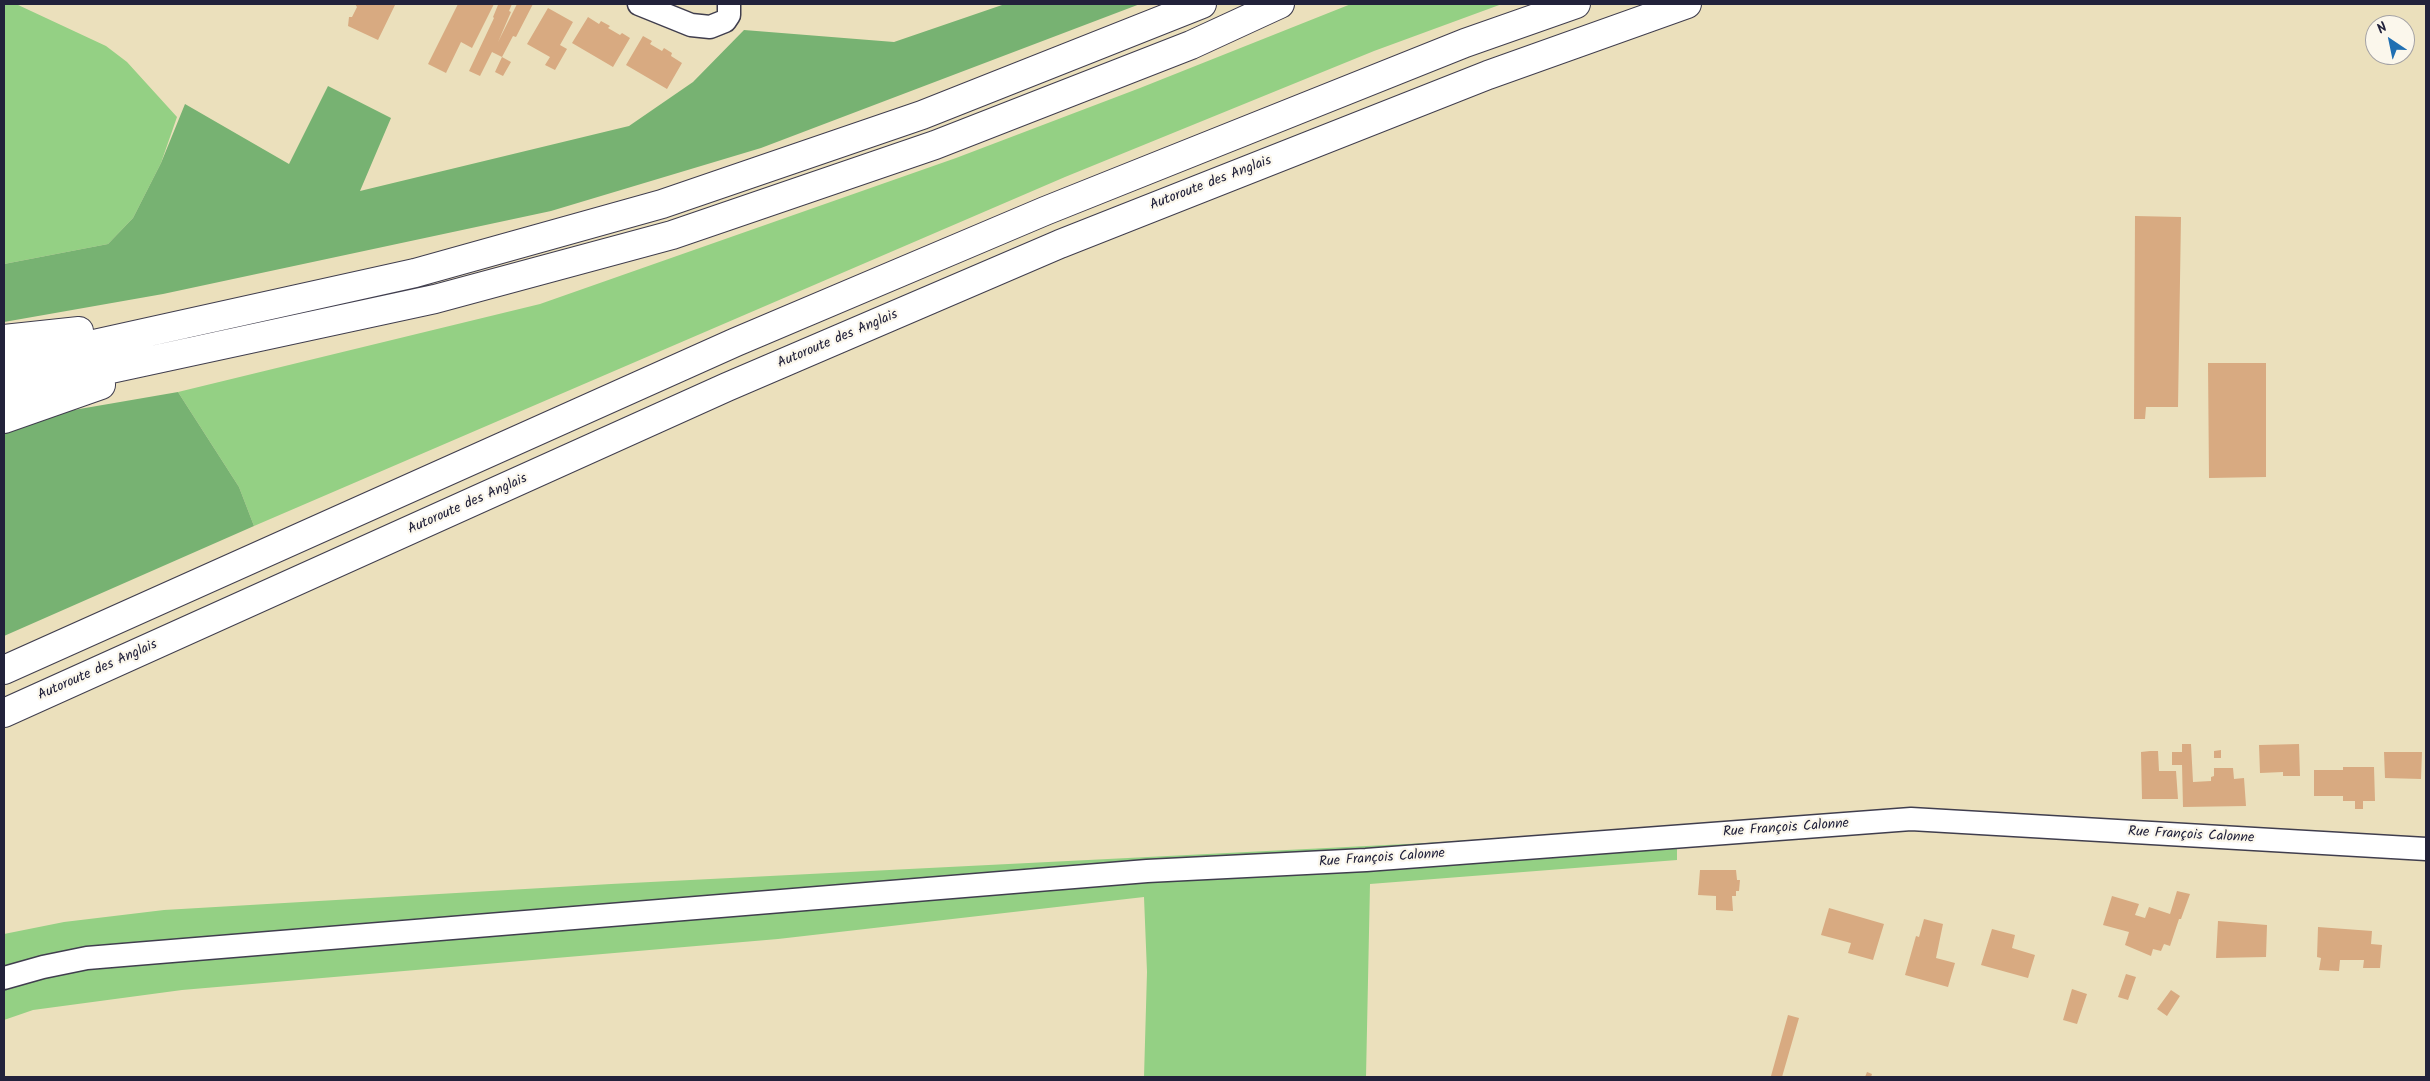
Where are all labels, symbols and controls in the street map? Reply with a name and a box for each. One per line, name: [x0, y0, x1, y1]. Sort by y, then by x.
north arrow: [2365, 15, 2415, 65]
text: N: [2372, 17, 2392, 40]
street label: Autoroute des Anglais: [1148, 153, 1274, 215]
street label: Autoroute des Anglais: [775, 307, 901, 373]
street label: Autoroute des Anglais: [406, 471, 530, 539]
street label: Autoroute des Anglais: [36, 637, 160, 705]
street label: Rue François Calonne: [1722, 816, 1850, 842]
street label: Rue François Calonne: [2128, 824, 2254, 848]
street label: Rue François Calonne: [1318, 846, 1446, 872]

